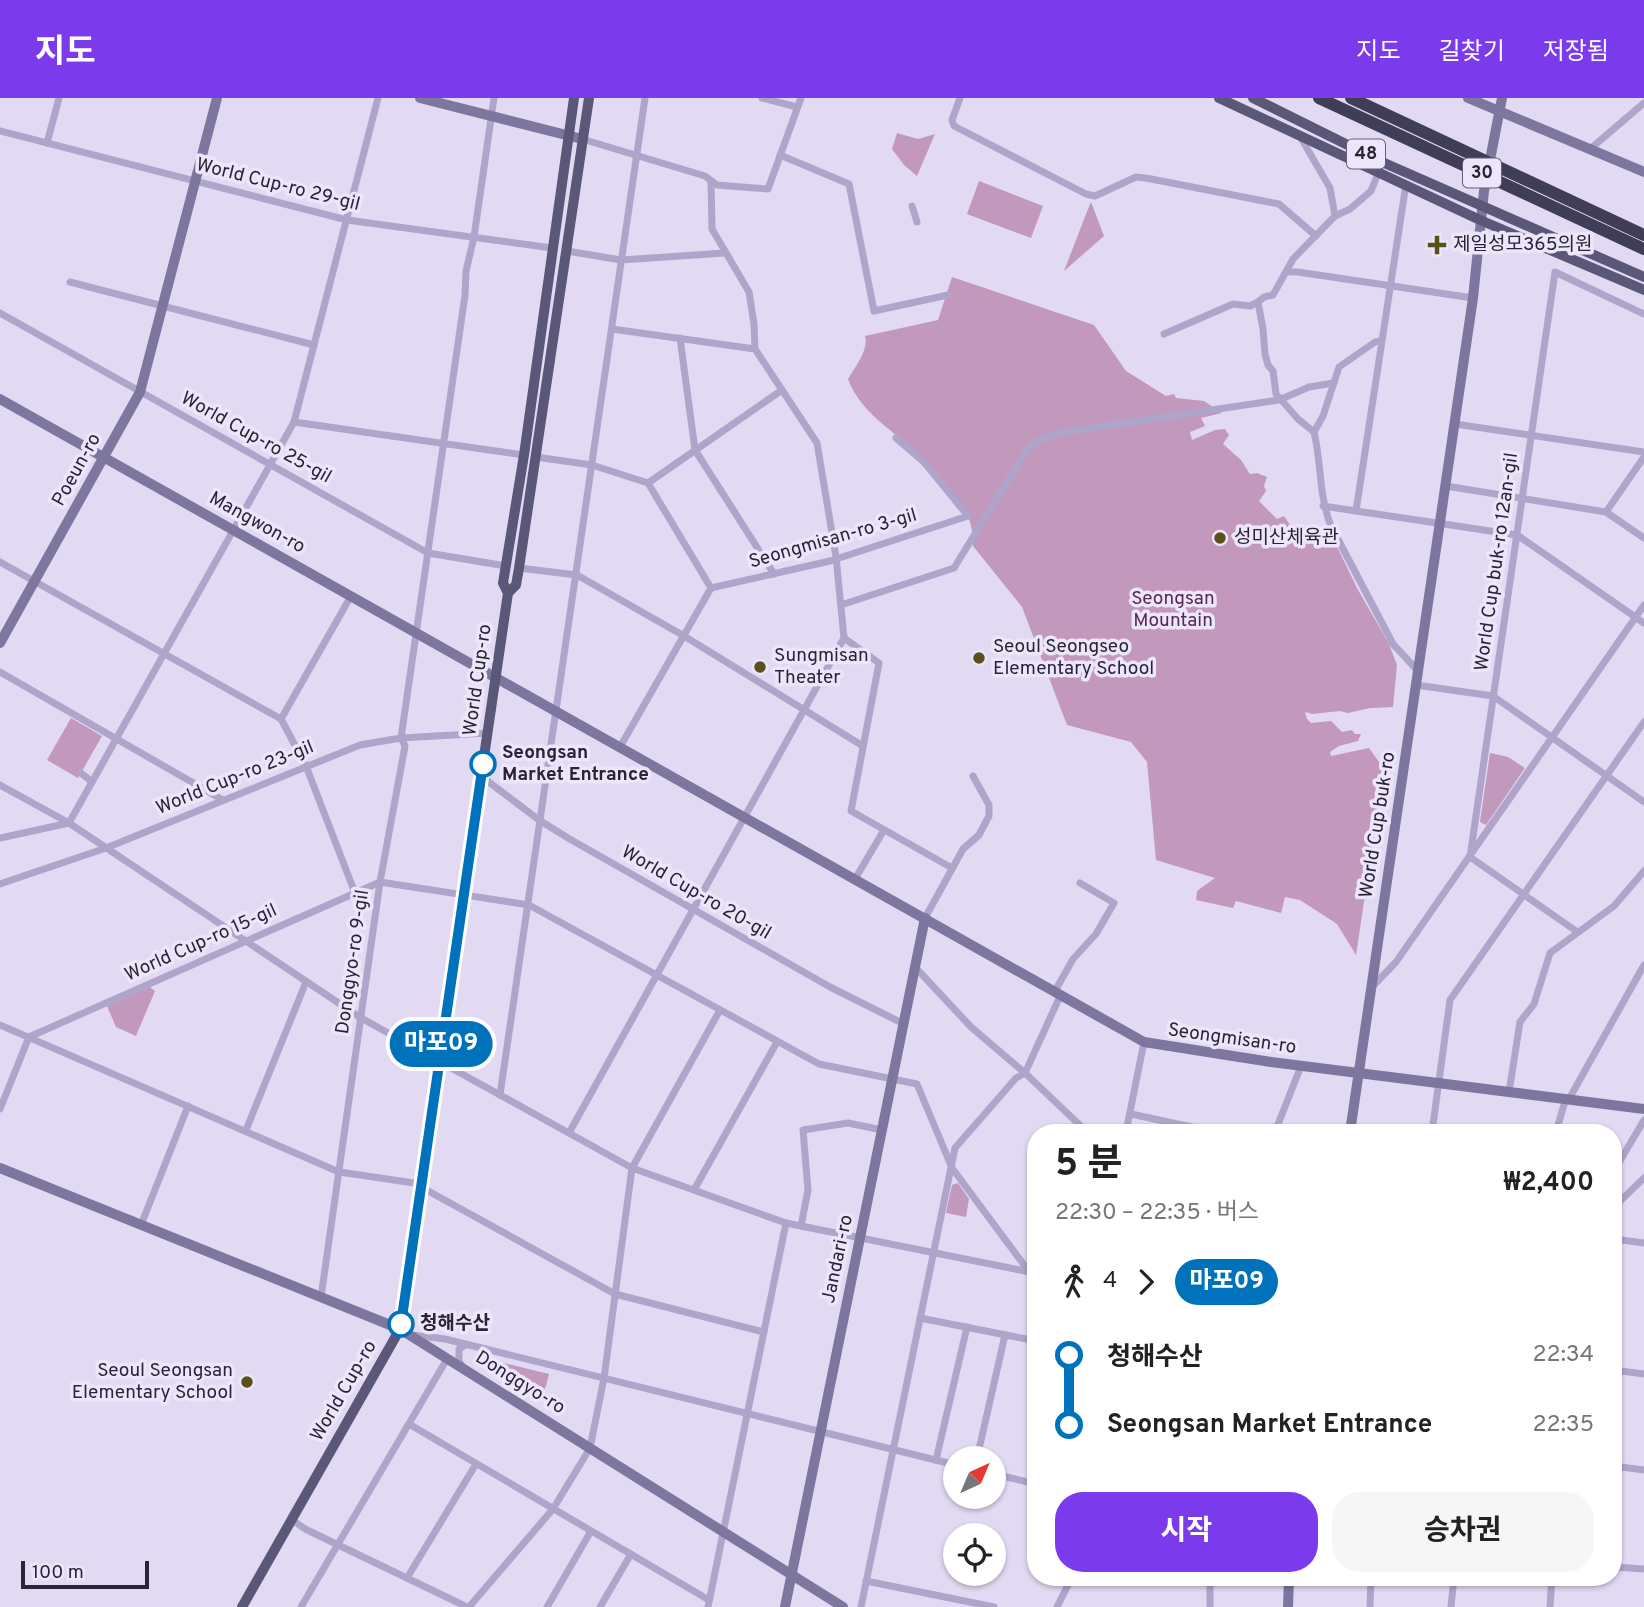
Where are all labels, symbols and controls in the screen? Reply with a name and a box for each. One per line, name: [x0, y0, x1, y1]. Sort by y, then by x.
text: 지도: [35, 33, 96, 75]
text: 지도: [1356, 38, 1401, 68]
text: 길찾기: [1439, 38, 1505, 68]
text: 저장됨: [1543, 38, 1609, 68]
road number: 48: [1347, 140, 1385, 168]
street label: World Cup-ro 29-gil: [194, 153, 362, 217]
road number: 30: [1463, 158, 1501, 188]
place label: 제일성모365의원: [1453, 233, 1592, 257]
marker: 제일성모365의원: [1427, 235, 1447, 255]
street label: World Cup-ro 25-gil: [176, 387, 336, 489]
street label: Poeun-ro: [47, 429, 107, 511]
street label: World Cup buk-ro 12an-gil: [1470, 451, 1524, 673]
street label: Mangwon-ro: [205, 487, 309, 559]
street label: Seongmisan-ro 3-gil: [746, 504, 920, 574]
place label: 성미산체육관: [1234, 526, 1339, 550]
marker: 성미산체육관: [1212, 530, 1228, 546]
park label: Seongsan Mountain: [1131, 587, 1215, 633]
street label: World Cup-ro: [458, 623, 498, 737]
place label: Seoul Seongseo Elementary School: [993, 635, 1154, 681]
place label: Sungmisan Theater: [774, 644, 869, 690]
marker: Seoul Seongseo Elementary School: [971, 650, 987, 666]
marker: Sungmisan Theater: [752, 659, 768, 675]
street label: World Cup-ro 23-gil: [153, 735, 317, 821]
place label: Seongsan Market Entrance: [502, 741, 649, 787]
street label: World Cup buk-ro: [1355, 750, 1401, 900]
marker: Seongsan Market Entrance: [470, 751, 496, 777]
street label: World Cup-ro 20-gil: [617, 840, 775, 946]
street label: Donggyo-ro 9-gil: [331, 888, 375, 1036]
street label: World Cup-ro 15-gil: [121, 899, 281, 987]
street label: Seongmisan-ro: [1166, 1018, 1298, 1060]
line badge: 마포09: [392, 1021, 490, 1067]
text: 마포09: [404, 1029, 478, 1059]
text: 5 분: [1055, 1141, 1123, 1190]
text: ₩2,400: [1504, 1167, 1594, 1200]
text: 22:30 – 22:35 · 버스: [1055, 1199, 1259, 1228]
street label: Jandari-ro: [817, 1213, 859, 1305]
icon: walk: [1055, 1263, 1093, 1301]
icon: forward: [1127, 1263, 1165, 1301]
text: 4: [1103, 1267, 1117, 1296]
text: 마포09: [1189, 1267, 1264, 1297]
marker: 청해수산: [388, 1311, 414, 1337]
place label: 청해수산: [420, 1312, 490, 1336]
street label: World Cup-ro: [305, 1336, 383, 1446]
text: 22:34: [1533, 1341, 1594, 1370]
text: 청해수산: [1107, 1342, 1203, 1375]
street label: Donggyo-ro: [471, 1346, 569, 1420]
place label: Seoul Seongsan Elementary School: [72, 1359, 233, 1405]
marker: Seoul Seongsan Elementary School: [239, 1374, 255, 1390]
text: Seongsan Market Entrance: [1107, 1409, 1432, 1442]
text: 22:35: [1533, 1411, 1594, 1440]
north arrow: [943, 1446, 1006, 1508]
map controls: [943, 1446, 1006, 1586]
button: 시작: [1055, 1492, 1318, 1572]
button: 승차권: [1332, 1492, 1594, 1572]
button: locate: [943, 1523, 1006, 1586]
scale bar: [21, 1558, 149, 1590]
text: 100 m: [32, 1561, 84, 1585]

